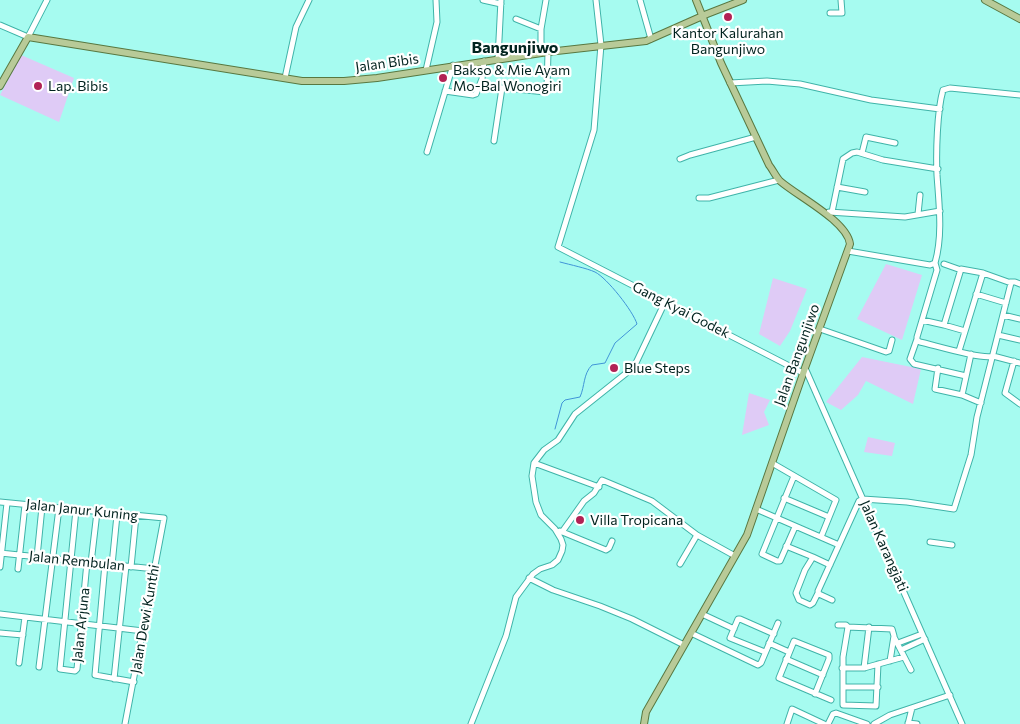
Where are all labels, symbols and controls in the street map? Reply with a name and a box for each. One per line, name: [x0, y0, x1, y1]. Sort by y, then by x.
marker: Kantor Kalurahan Bangunjiwo: [722, 11, 734, 23]
place label: Kantor Kalurahan Bangunjiwo: [672, 25, 784, 58]
district label: Bangunjiwo: [472, 38, 558, 58]
street label: Jalan Bibis: [354, 50, 420, 76]
place label: Bakso & Mie Ayam Mo-Bal Wonogiri: [453, 62, 570, 94]
marker: Bakso & Mie Ayam Mo-Bal Wonogiri: [437, 72, 449, 84]
place label: Lap. Bibis: [48, 78, 108, 94]
marker: Lap. Bibis: [32, 80, 44, 92]
street label: Gang Kyai Godek: [629, 278, 733, 342]
street label: Jalan Bangunjiwo: [771, 302, 823, 408]
place label: Blue Steps: [624, 360, 690, 376]
marker: Blue Steps: [608, 362, 620, 374]
street label: Jalan Janur Kuning: [25, 496, 139, 524]
street label: Jalan Karangjati: [856, 498, 912, 594]
place label: Villa Tropicana: [590, 512, 683, 528]
marker: Villa Tropicana: [574, 514, 586, 526]
street label: Jalan Rembulan: [28, 548, 126, 574]
street label: Jalan Dewi Kunthi: [127, 563, 163, 675]
street label: Jalan Arjuna: [69, 587, 93, 663]

